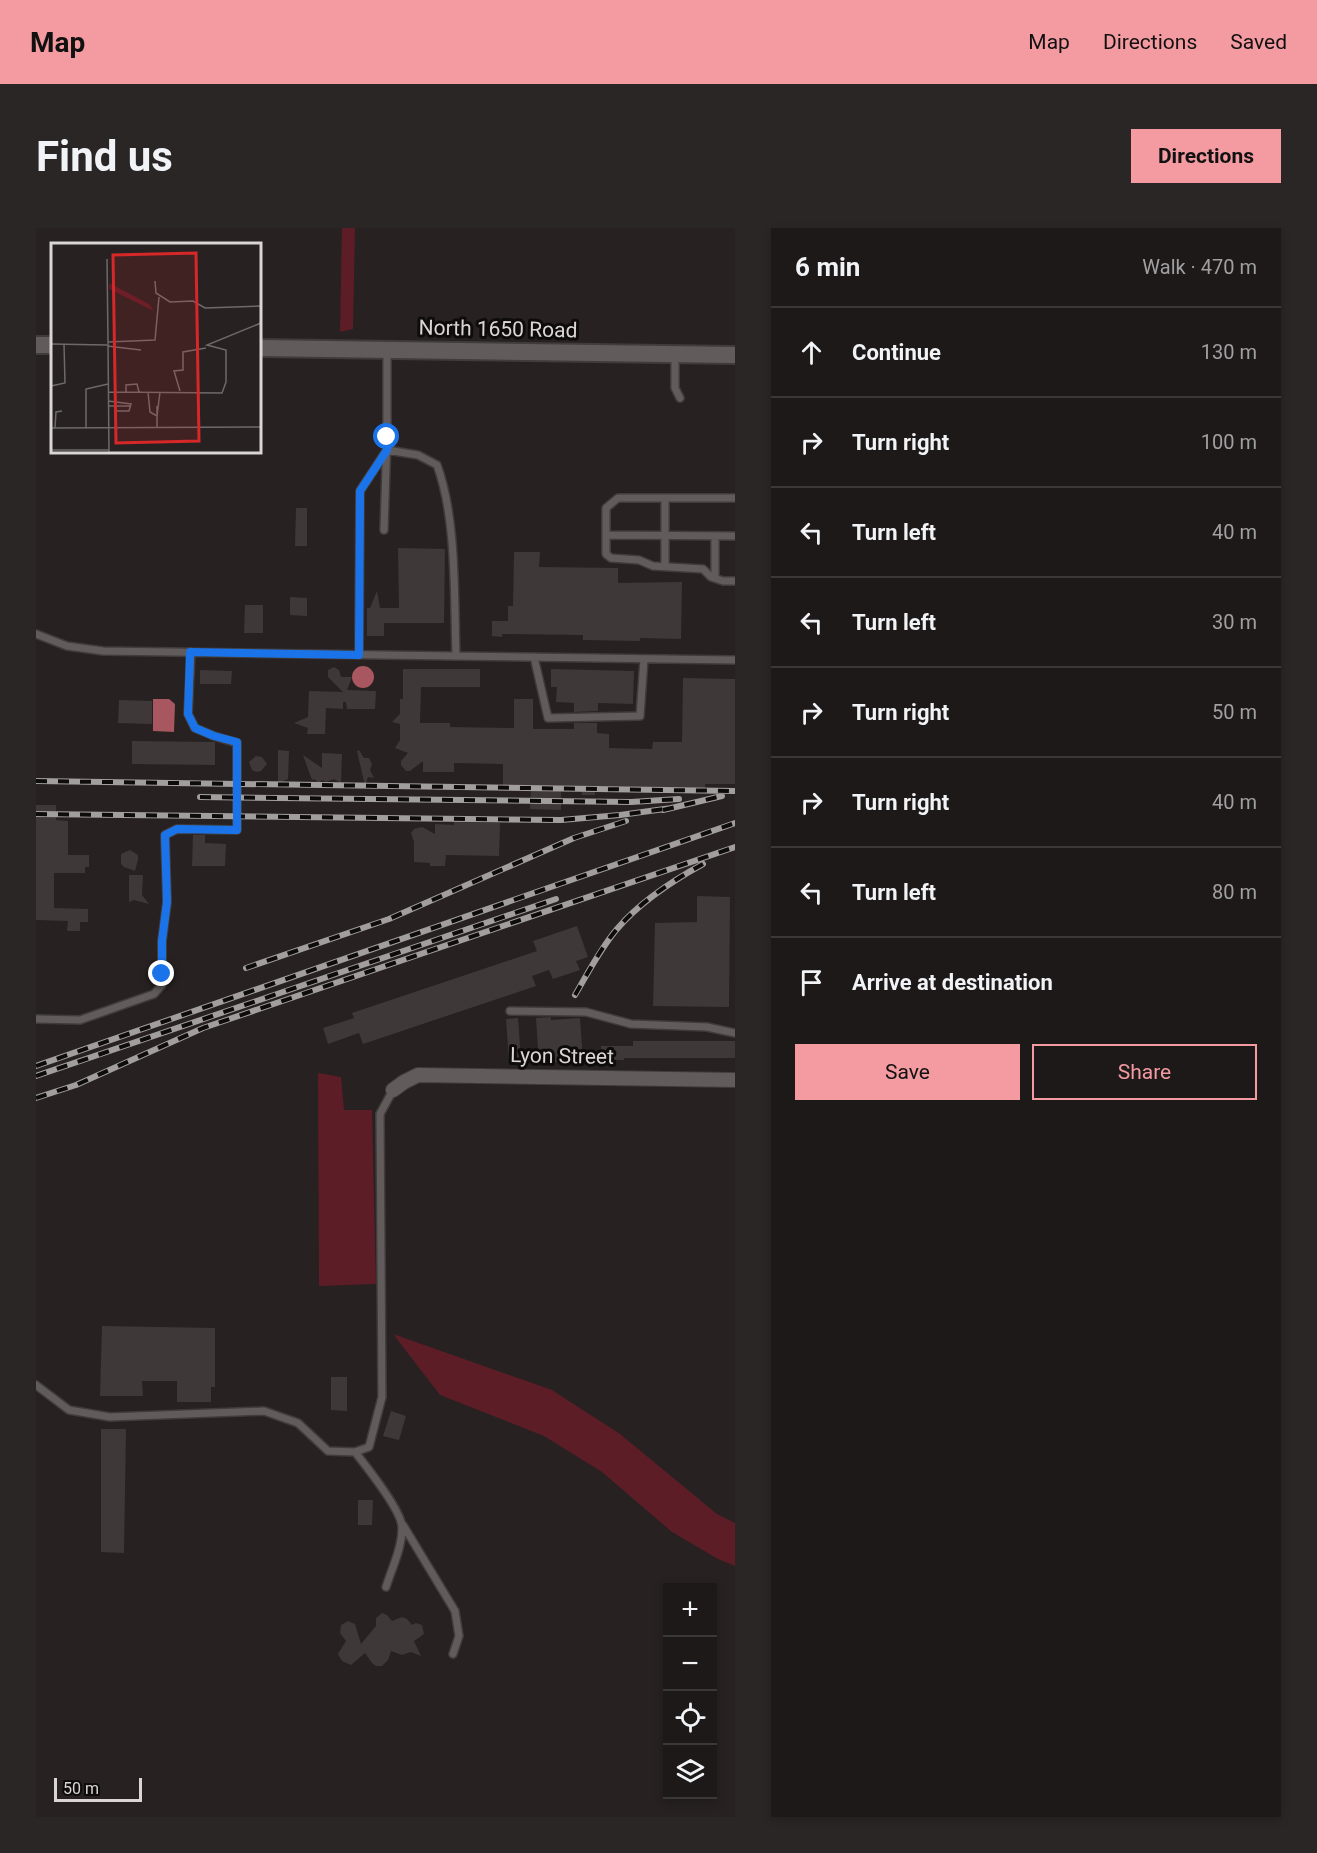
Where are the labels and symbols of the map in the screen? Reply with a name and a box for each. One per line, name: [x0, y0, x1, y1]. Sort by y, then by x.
inset map: [51, 243, 261, 453]
street label: North 1650 Road: [418, 316, 578, 342]
route start: [373, 423, 399, 449]
route end: [148, 960, 174, 986]
street label: Lyon Street: [510, 1043, 614, 1069]
scale bar: [54, 1775, 142, 1802]

